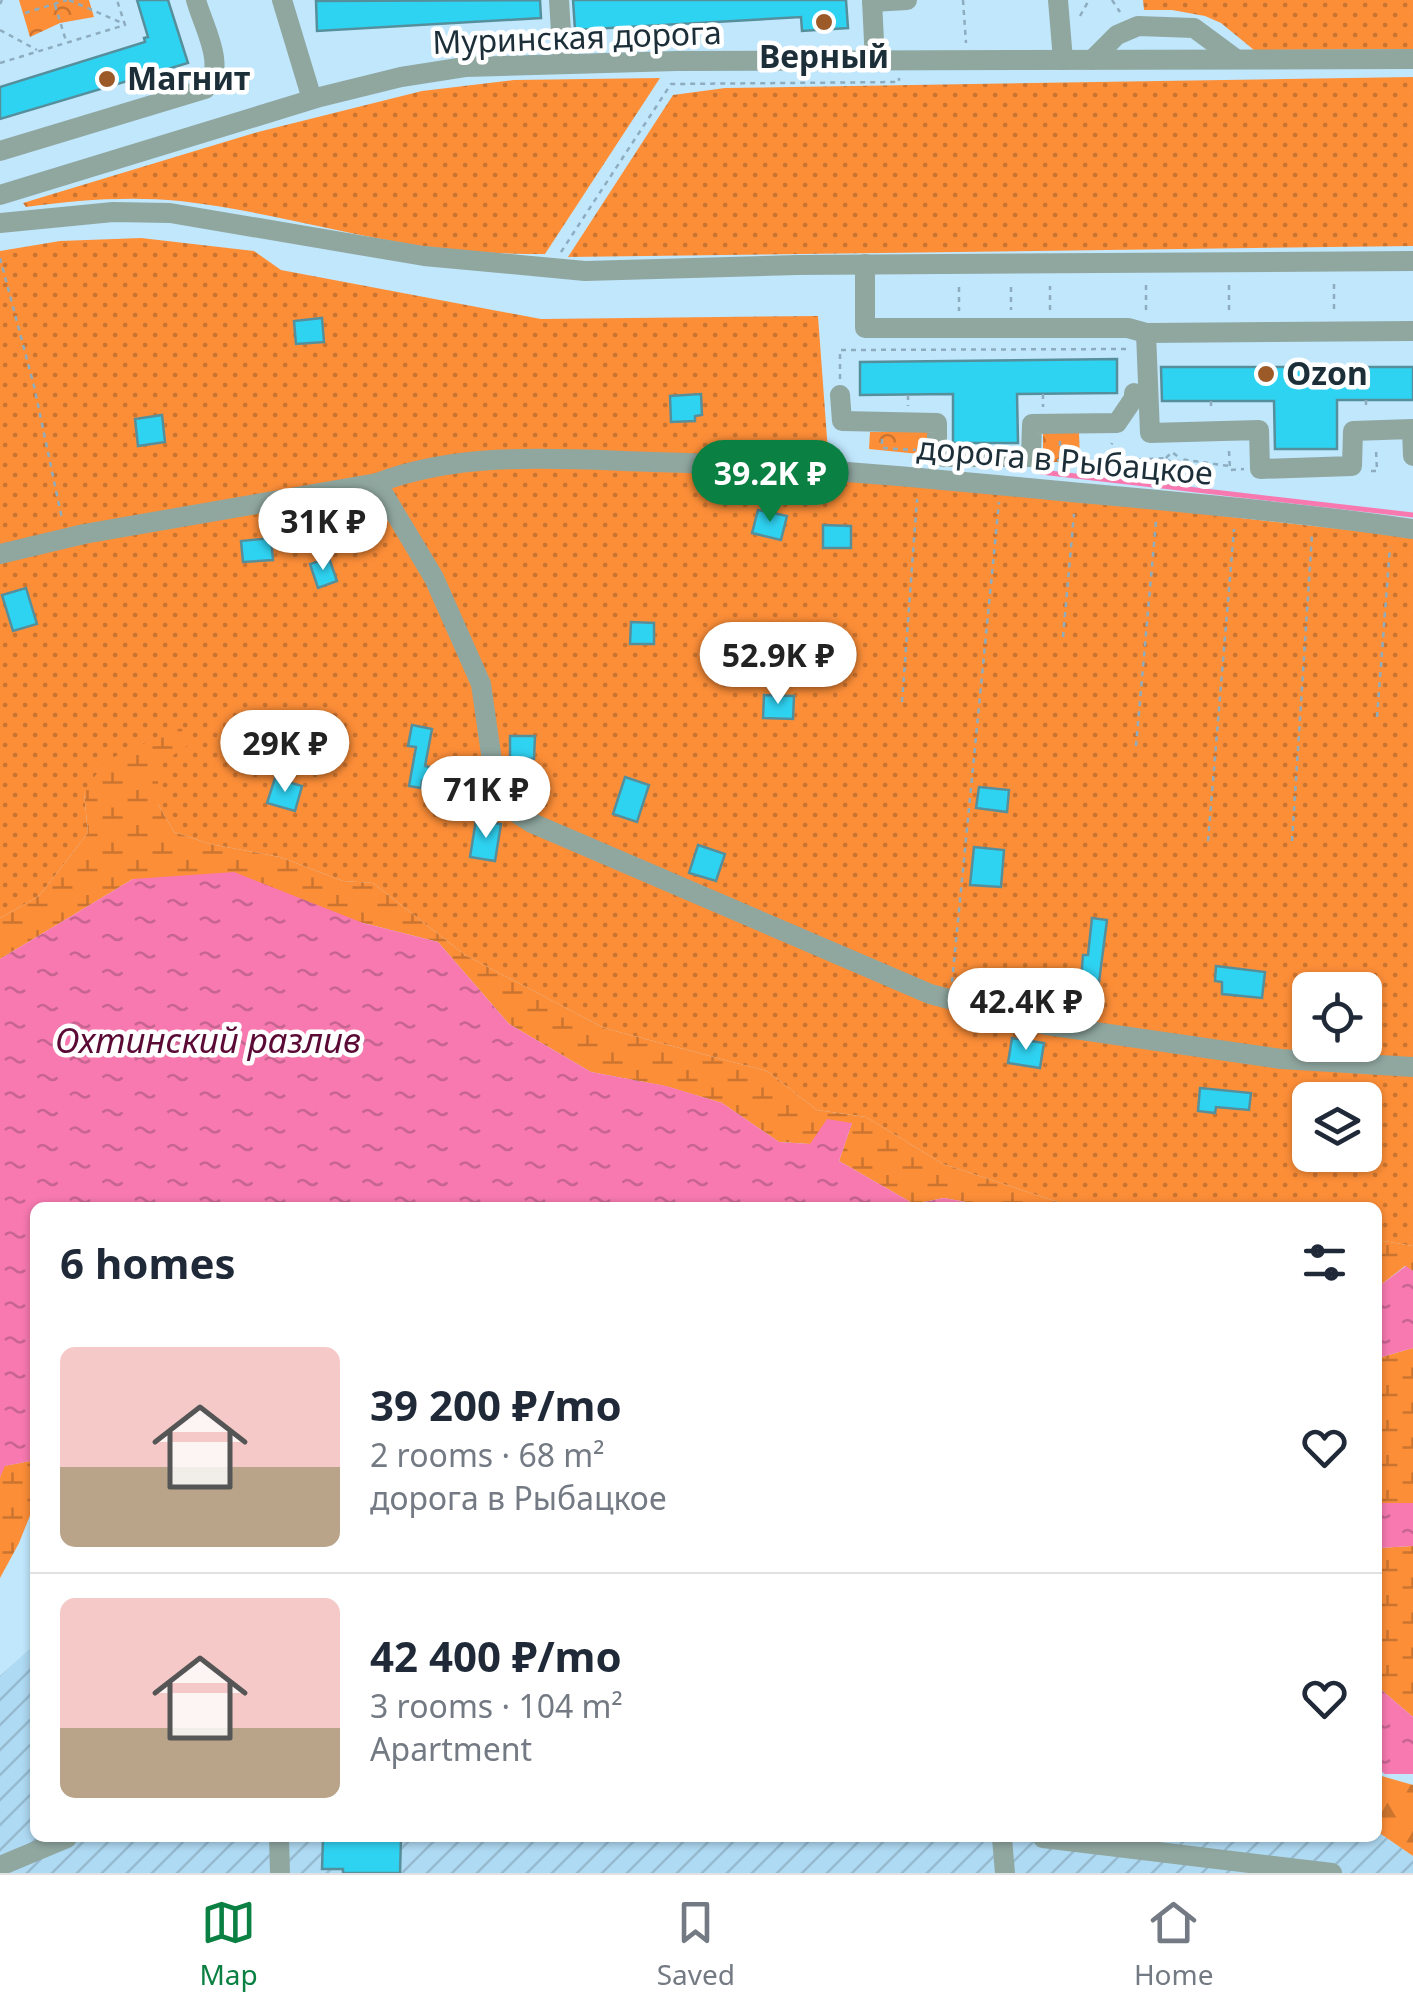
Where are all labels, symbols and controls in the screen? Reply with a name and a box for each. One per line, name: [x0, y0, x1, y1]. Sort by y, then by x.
street label: Муринская дорога: [431, 10, 722, 63]
marker: Верный: [813, 11, 835, 33]
place label: Верный: [759, 34, 889, 77]
place label: Магнит: [127, 56, 250, 99]
marker: Магнит: [96, 68, 118, 90]
place label: Ozon: [1286, 351, 1368, 394]
marker: Ozon: [1255, 363, 1277, 385]
street label: дорога в Рыбацкое: [916, 425, 1215, 494]
pin: 39.2K ₽: [678, 440, 862, 525]
text: 39.2K ₽: [714, 451, 826, 494]
pin: 31K ₽: [253, 488, 393, 573]
text: 31K ₽: [280, 499, 366, 542]
pin: 52.9K ₽: [686, 622, 870, 707]
text: 52.9K ₽: [722, 633, 834, 676]
pin: 29K ₽: [215, 710, 355, 795]
text: 29K ₽: [242, 721, 328, 764]
pin: 71K ₽: [416, 756, 556, 841]
text: 71K ₽: [443, 767, 529, 810]
pin: 42.4K ₽: [934, 968, 1118, 1053]
map controls: [1292, 972, 1382, 1172]
button: locate: [1292, 972, 1382, 1062]
text: 42.4K ₽: [970, 979, 1082, 1022]
water label: Охтинский разлив: [55, 1016, 361, 1063]
button: layers: [1292, 1082, 1382, 1172]
text: 6 homes: [60, 1234, 236, 1291]
icon: filters: [1297, 1235, 1352, 1290]
text: 39 200 ₽/mo: [370, 1376, 622, 1433]
icon: home: [140, 1387, 260, 1507]
icon: heart: [1297, 1420, 1352, 1475]
text: 2 rooms · 68 m²: [370, 1433, 604, 1476]
text: дорога в Рыбацкое: [370, 1476, 667, 1519]
text: 42 400 ₽/mo: [370, 1627, 622, 1684]
icon: home: [140, 1638, 260, 1758]
icon: heart: [1297, 1671, 1352, 1726]
text: 3 rooms · 104 m²: [370, 1684, 623, 1727]
text: Apartment: [370, 1727, 532, 1770]
tab: Map: [199, 1895, 258, 1993]
tab: Saved: [657, 1895, 735, 1993]
tab: Home: [1134, 1895, 1214, 1993]

